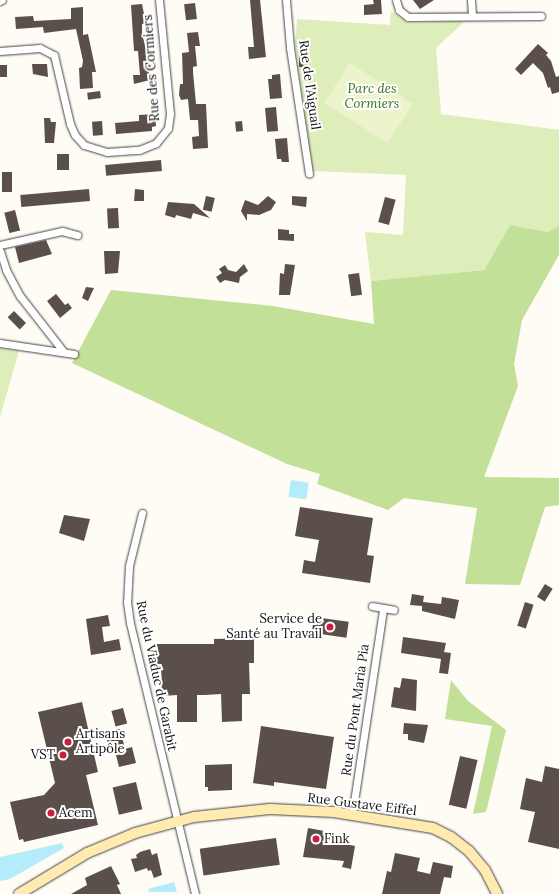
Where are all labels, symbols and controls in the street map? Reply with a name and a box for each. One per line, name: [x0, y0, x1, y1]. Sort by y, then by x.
street label: Rue des Cormiers: [140, 14, 164, 122]
street label: Rue de l’Aiguail: [295, 39, 323, 131]
park label: Parc des Cormiers: [345, 82, 399, 113]
street label: Rue du Viaduc de Garabit: [132, 599, 180, 753]
place label: Service de Santé au Travail: [226, 612, 322, 643]
marker: Service de Santé au Travail: [325, 622, 335, 632]
street label: Rue du Pont Maria Pia: [339, 643, 373, 777]
place label: Artisans Artipôle: [76, 727, 125, 758]
marker: Artisans Artipôle: [63, 737, 73, 747]
place label: VST: [31, 747, 55, 763]
marker: VST: [58, 750, 68, 760]
street label: Rue Gustave Eiffel: [307, 791, 417, 819]
place label: Acem: [59, 805, 93, 821]
marker: Acem: [46, 808, 56, 818]
place label: Fink: [324, 831, 350, 847]
marker: Fink: [311, 834, 321, 844]

